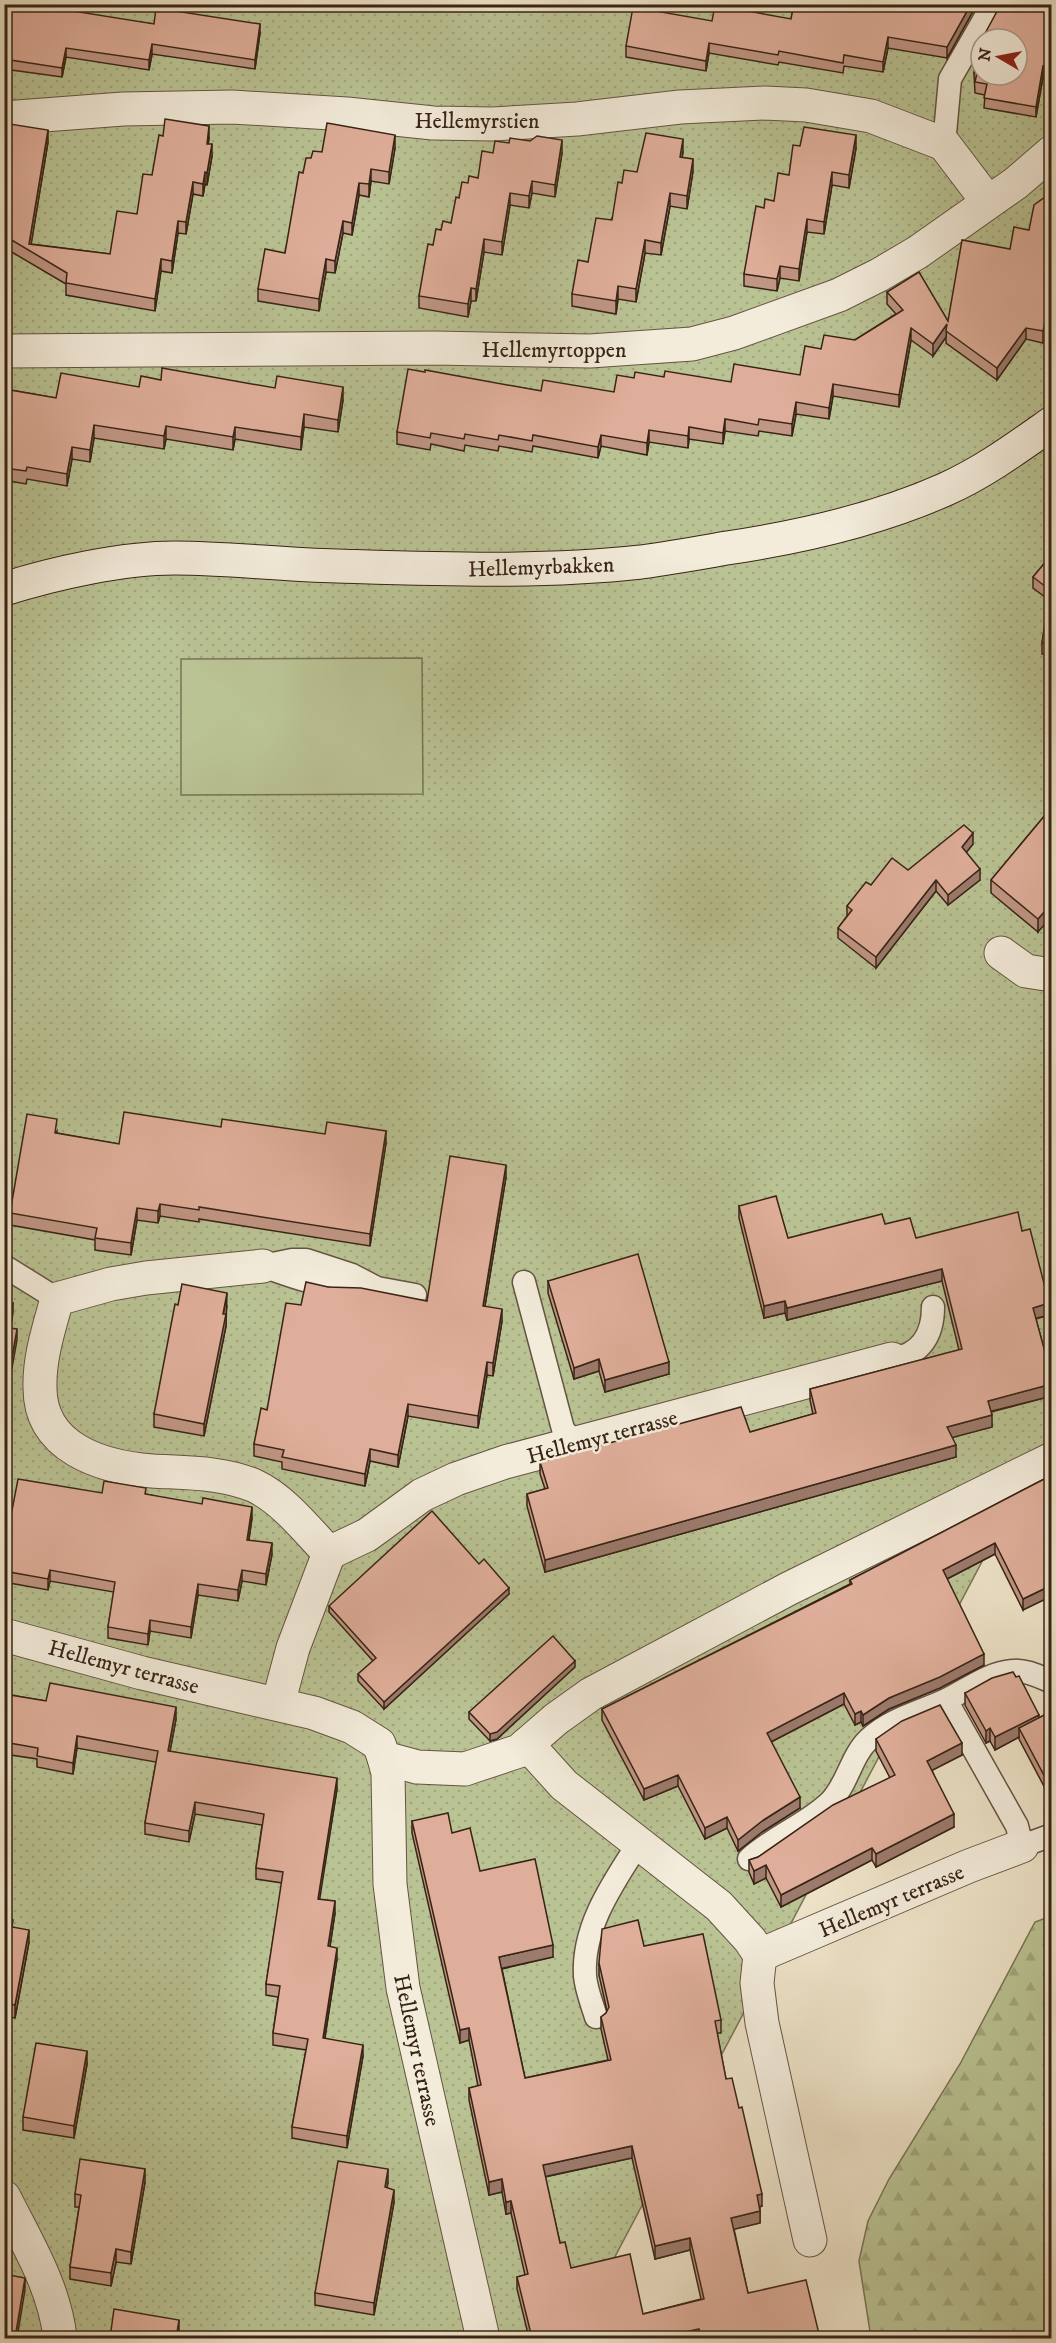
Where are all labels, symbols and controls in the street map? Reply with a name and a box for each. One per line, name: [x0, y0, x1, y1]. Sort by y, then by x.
north arrow: [969, 27, 1029, 87]
text: N: [974, 46, 996, 63]
street label: Hellemyrstien: [414, 108, 540, 135]
street label: Hellemyrtoppen: [482, 337, 627, 364]
street label: Hellemyrbakken: [467, 551, 615, 584]
street label: Hellemyr terrasse: [524, 1404, 681, 1471]
street label: Hellemyr terrasse: [45, 1634, 202, 1701]
street label: Hellemyr terrasse: [815, 1859, 968, 1944]
street label: Hellemyr terrasse: [387, 1972, 446, 2129]

